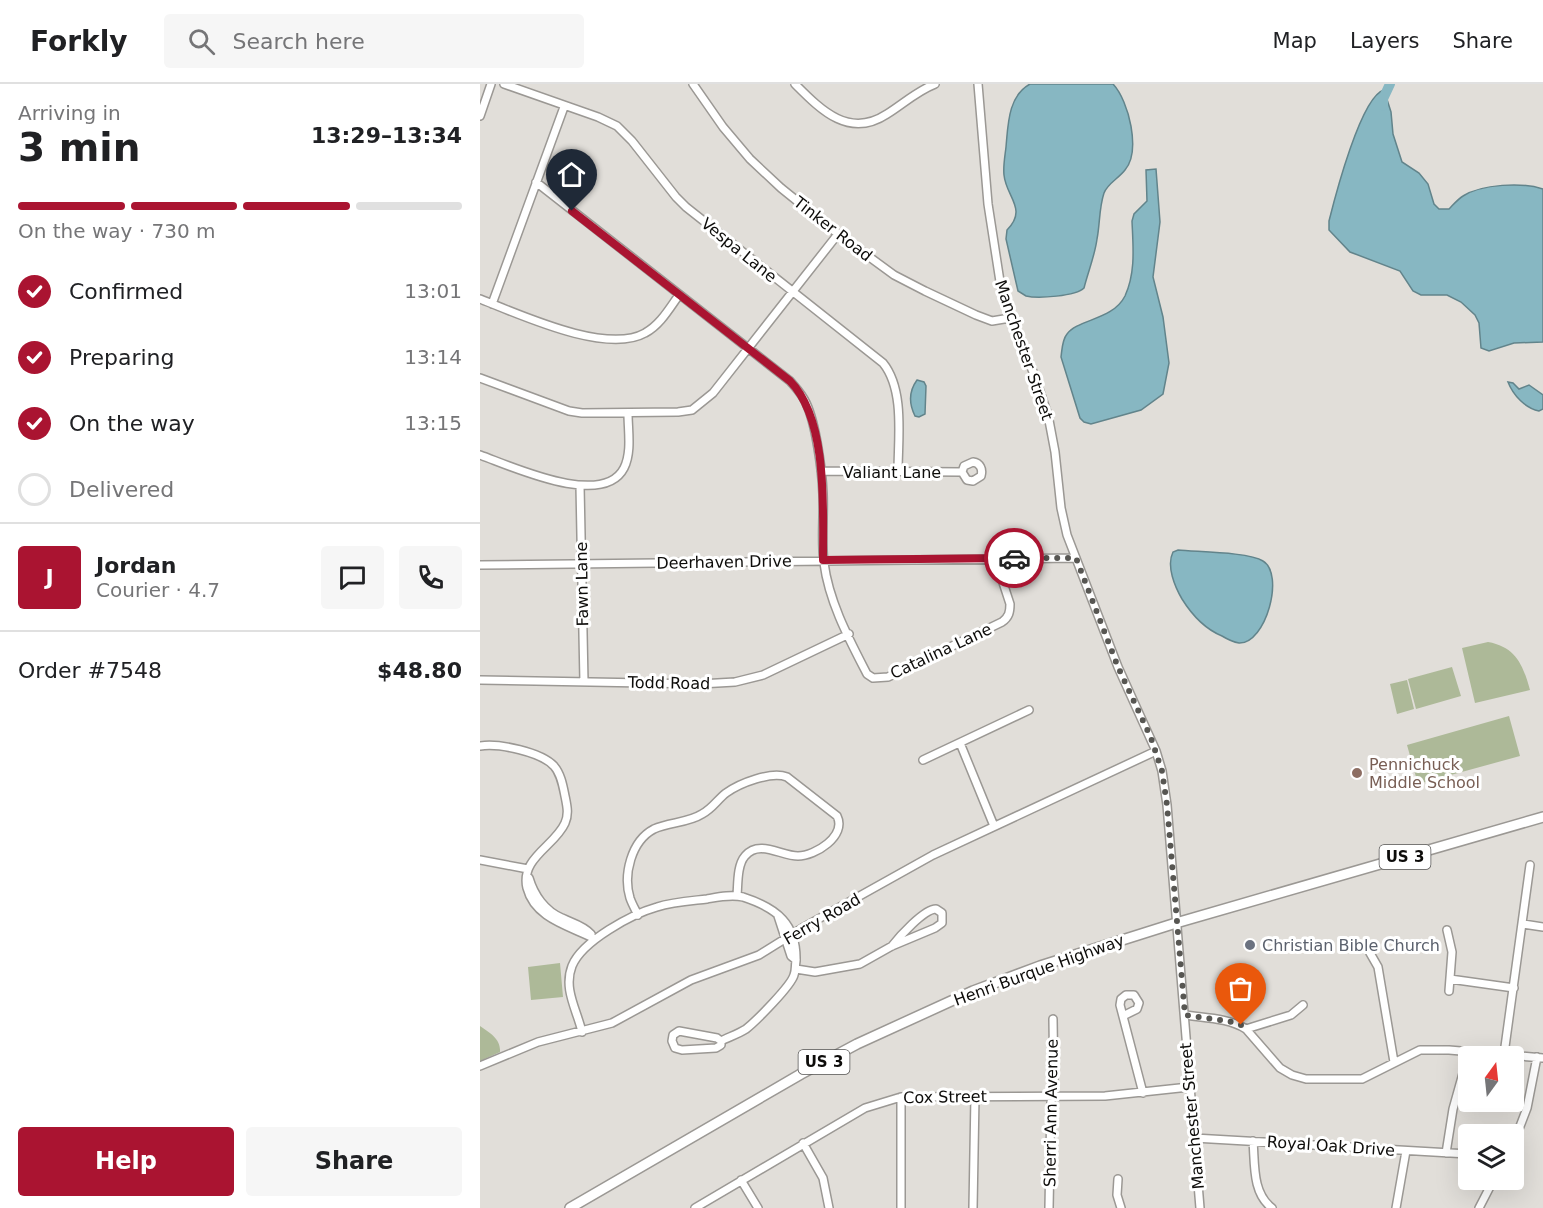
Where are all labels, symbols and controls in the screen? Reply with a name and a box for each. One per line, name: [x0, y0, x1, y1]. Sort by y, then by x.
search box: [164, 14, 584, 68]
text: Forkly: [30, 25, 128, 58]
icon: search: [185, 25, 218, 58]
text: Search here: [233, 29, 365, 54]
text: Map: [1273, 29, 1317, 53]
text: Layers: [1350, 29, 1419, 53]
text: Share: [1452, 29, 1513, 53]
text: Arriving in: [18, 101, 121, 125]
text: 13:29–13:34: [311, 123, 462, 148]
text: 3 min: [18, 125, 140, 170]
pin: [546, 149, 597, 211]
icon: home: [555, 158, 588, 191]
street label: Tinker Road: [789, 192, 876, 265]
street label: Vespa Lane: [697, 214, 781, 286]
text: On the way · 730 m: [18, 219, 216, 243]
icon: check: [18, 275, 51, 308]
street label: Manchester Street: [991, 277, 1057, 423]
text: Confirmed: [69, 279, 183, 304]
text: 13:01: [404, 279, 462, 303]
icon: check: [18, 341, 51, 374]
text: Preparing: [69, 345, 175, 370]
text: 13:14: [404, 345, 462, 369]
icon: check: [18, 407, 51, 440]
text: On the way: [69, 411, 195, 436]
text: 13:15: [404, 411, 462, 435]
street label: Valiant Lane: [843, 463, 941, 482]
text: Delivered: [69, 477, 174, 502]
courier: [984, 528, 1044, 588]
street label: Fawn Lane: [572, 542, 592, 626]
icon: car: [998, 542, 1031, 575]
button: chat: [321, 546, 384, 609]
button: phone: [399, 546, 462, 609]
street label: Deerhaven Drive: [656, 551, 792, 573]
text: Jordan: [96, 553, 176, 578]
text: J: [45, 565, 54, 590]
text: Courier · 4.7: [96, 578, 220, 602]
street label: Catalina Lane: [887, 619, 995, 683]
text: Order #7548: [18, 658, 162, 683]
text: $48.80: [377, 658, 462, 683]
street label: Todd Road: [627, 673, 710, 693]
place label: Pennichuck Middle School: [1369, 755, 1480, 792]
marker: Pennichuck Middle School: [1350, 766, 1364, 780]
road number: US 3: [1380, 845, 1430, 869]
street label: Ferry Road: [780, 889, 864, 949]
street label: Henri Burque Highway: [951, 930, 1127, 1010]
place label: Christian Bible Church: [1262, 936, 1440, 955]
marker: Christian Bible Church: [1243, 938, 1257, 952]
pin: [1215, 963, 1266, 1025]
icon: bag: [1224, 972, 1257, 1005]
street label: Sherri Ann Avenue: [1040, 1039, 1062, 1187]
street label: Manchester Street: [1176, 1042, 1208, 1190]
north arrow: [1458, 1046, 1524, 1112]
map controls: [1458, 1046, 1524, 1190]
road number: US 3: [798, 1050, 850, 1074]
street label: Cox Street: [903, 1087, 987, 1107]
button: layers: [1458, 1124, 1524, 1190]
button: Help: [18, 1127, 234, 1196]
button: Share: [246, 1127, 462, 1196]
street label: Royal Oak Drive: [1266, 1132, 1396, 1160]

